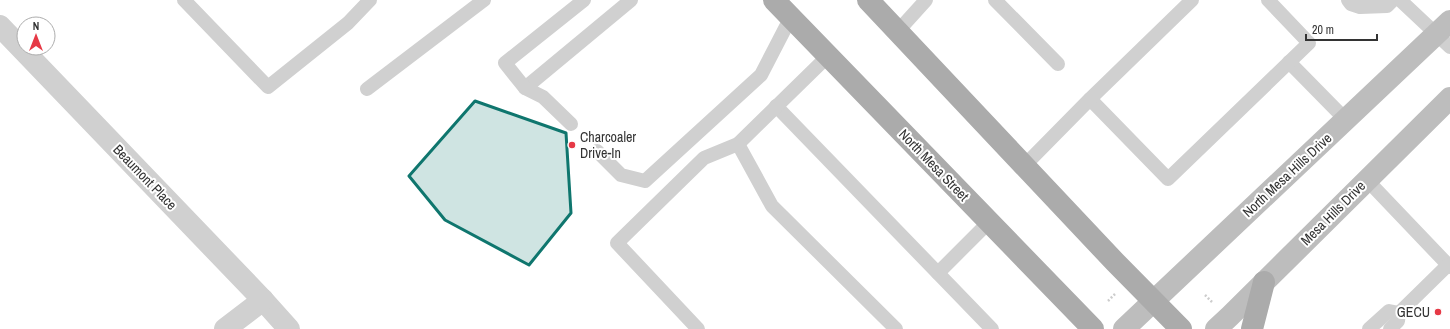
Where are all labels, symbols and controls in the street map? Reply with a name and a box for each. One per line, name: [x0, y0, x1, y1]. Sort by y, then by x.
north arrow: [16, 16, 56, 56]
scale bar: [1306, 16, 1377, 42]
text: N: [33, 19, 39, 33]
text: 20 m: [1312, 22, 1334, 38]
street label: North Mesa Street: [895, 125, 973, 205]
place label: Charcoaler Drive-In: [580, 128, 636, 162]
street label: North Mesa Hills Drive: [1239, 129, 1335, 221]
street label: Beaumont Place: [109, 140, 181, 214]
marker: Charcoaler Drive-In: [567, 140, 577, 150]
street label: Mesa Hills Drive: [1297, 177, 1369, 249]
place label: GECU: [1397, 303, 1430, 321]
marker: GECU: [1433, 307, 1443, 317]

